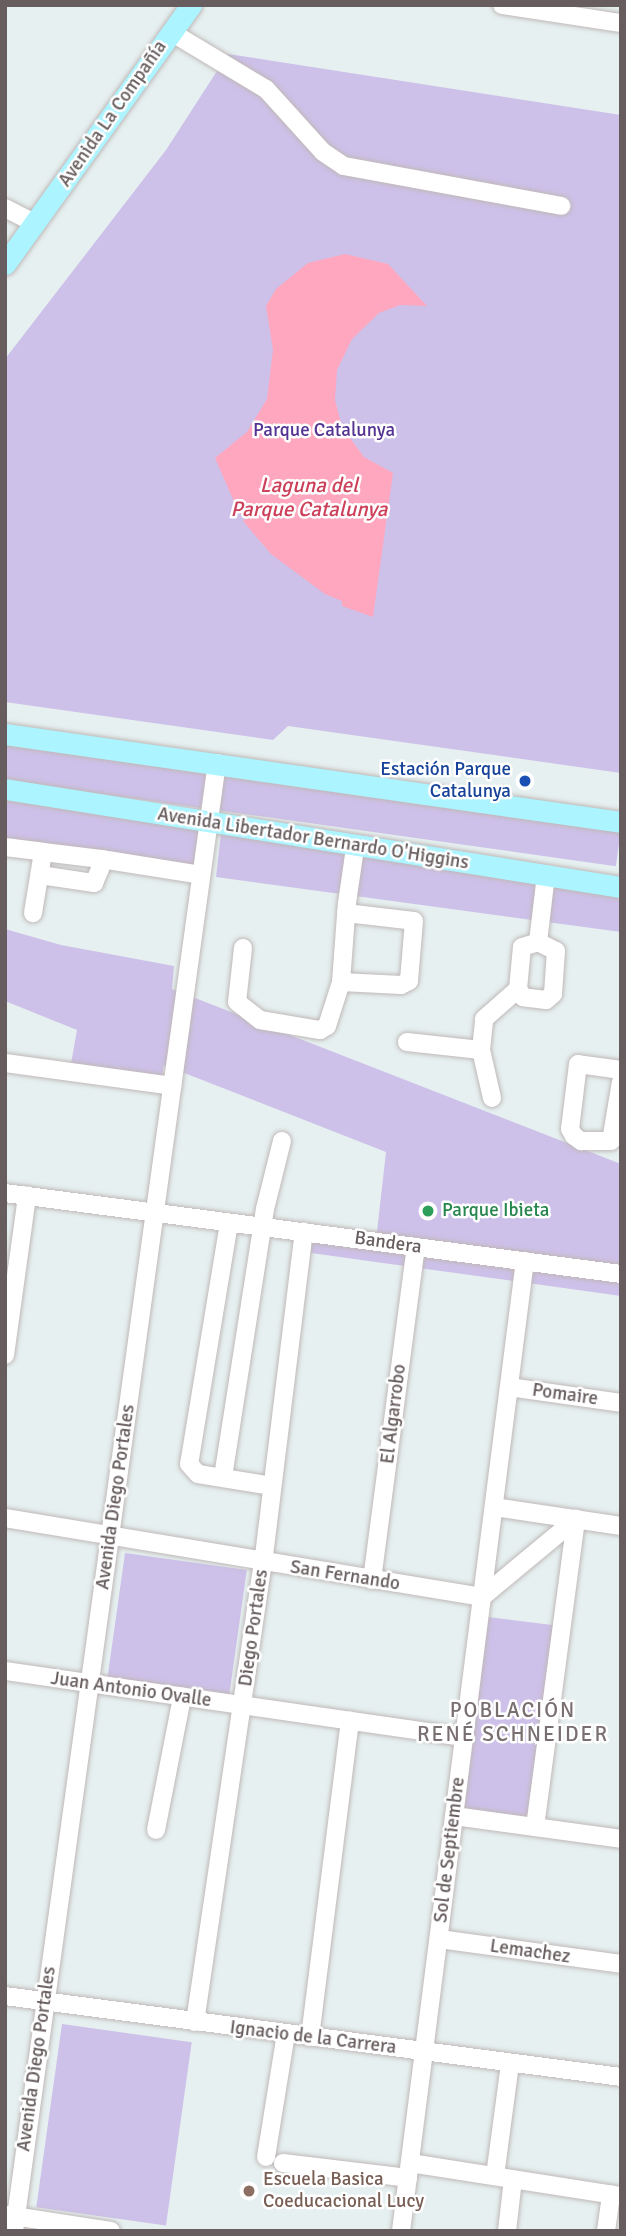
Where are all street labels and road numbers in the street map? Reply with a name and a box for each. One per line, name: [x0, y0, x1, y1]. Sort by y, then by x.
street label: Avenida La Compañía: [54, 36, 172, 192]
street label: Avenida Libertador Bernardo O'Higgins: [156, 803, 470, 875]
street label: Bandera: [353, 1227, 423, 1259]
street label: El Algarrobo: [377, 1363, 411, 1465]
street label: Pomaire: [531, 1379, 599, 1411]
street label: Avenida Diego Portales: [92, 1403, 140, 1591]
street label: San Fernando: [288, 1556, 402, 1596]
street label: Diego Portales: [234, 1568, 274, 1688]
street label: Juan Antonio Ovalle: [49, 1667, 213, 1713]
street label: Sol de Septiembre: [430, 1776, 470, 1924]
street label: Lemachez: [488, 1935, 572, 1969]
street label: Avenida Diego Portales: [13, 1965, 61, 2153]
street label: Ignacio de la Carrera: [228, 2016, 398, 2060]

